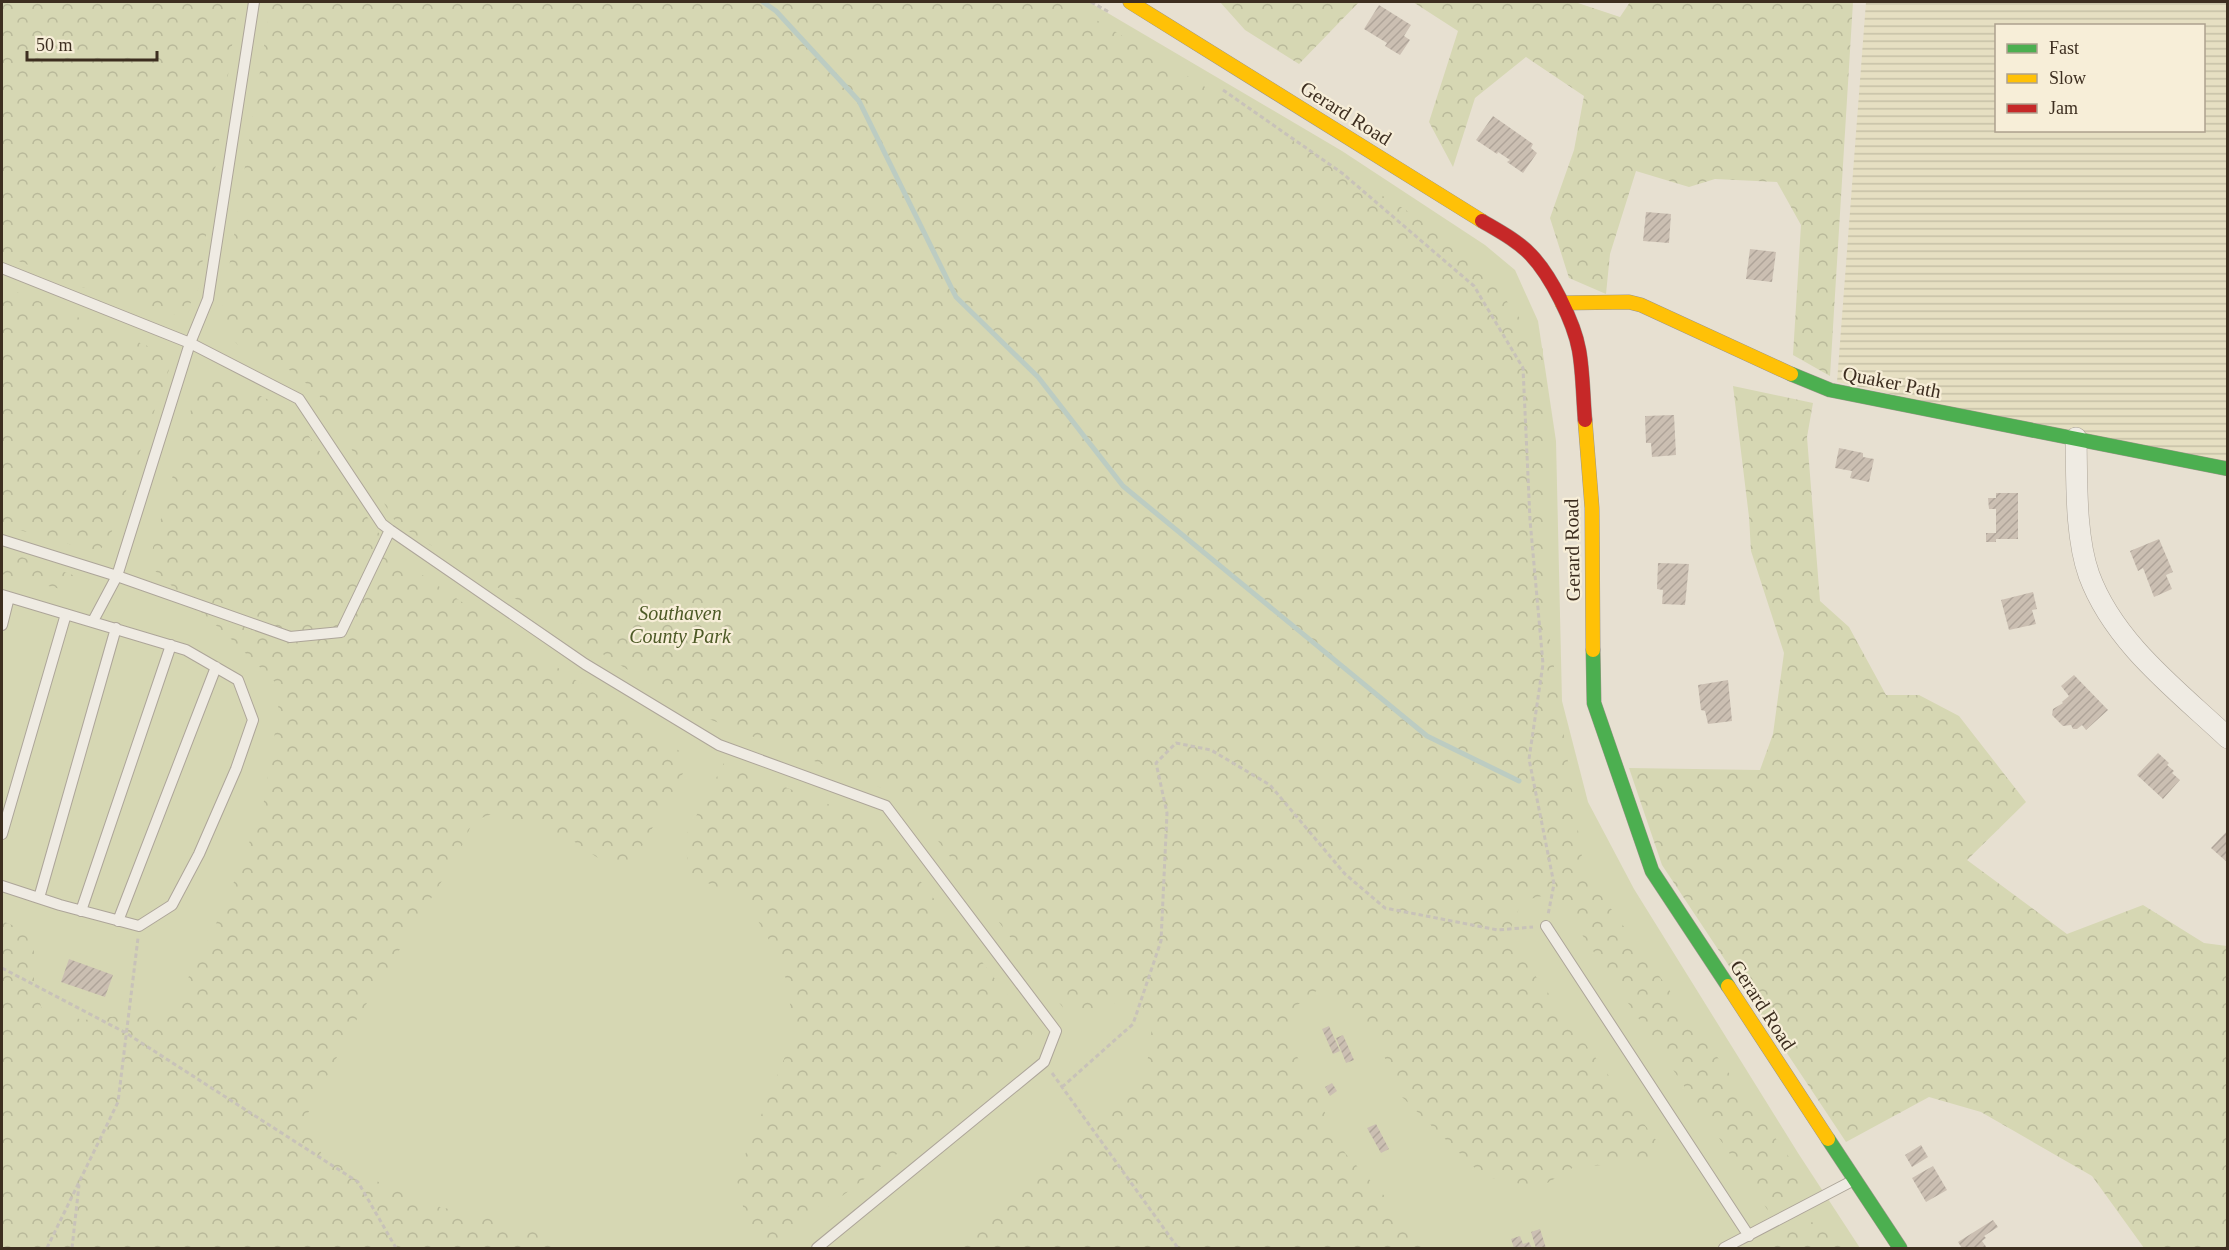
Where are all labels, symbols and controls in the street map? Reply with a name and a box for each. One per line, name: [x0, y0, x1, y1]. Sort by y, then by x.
scale bar: [27, 24, 158, 62]
legend: [1995, 24, 2205, 132]
text: 50 m: [36, 35, 73, 55]
text: Fast: [2049, 38, 2079, 58]
text: Slow: [2049, 68, 2086, 88]
street label: Gerard Road: [1297, 76, 1395, 150]
text: Jam: [2049, 98, 2078, 118]
street label: Quaker Path: [1841, 362, 1943, 402]
street label: Gerard Road: [1560, 498, 1584, 602]
park label: Southaven County Park: [629, 602, 732, 648]
street label: Gerard Road: [1726, 956, 1800, 1054]

